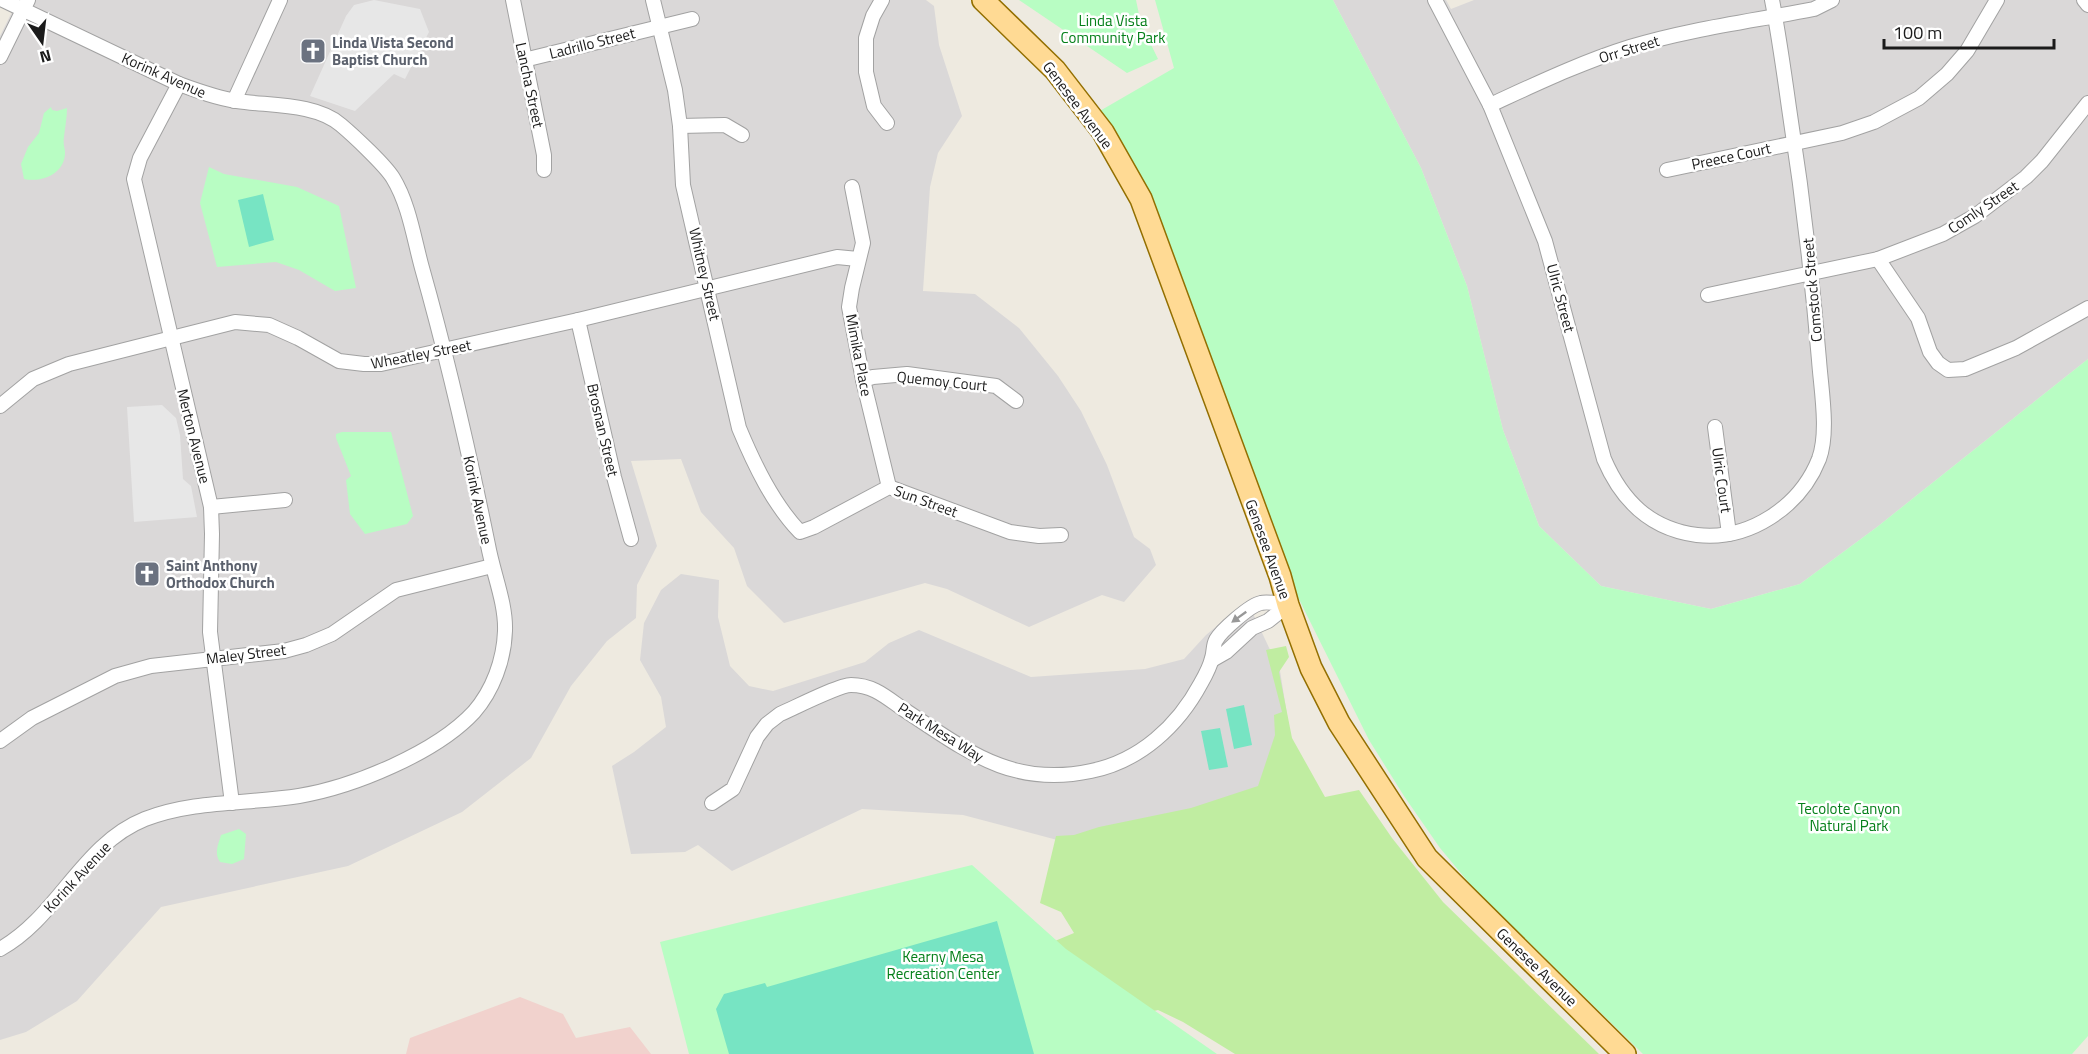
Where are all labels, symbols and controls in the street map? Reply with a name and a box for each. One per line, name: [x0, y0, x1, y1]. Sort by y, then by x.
park label: Linda Vista Community Park: [1061, 9, 1165, 49]
north arrow: [12, 12, 72, 72]
scale bar: [1884, 12, 2054, 50]
text: 100 m: [1893, 19, 1942, 46]
street label: Ladrillo Street: [547, 21, 638, 65]
street label: Orr Street: [1596, 29, 1663, 69]
place label: Linda Vista Second Baptist Church: [332, 31, 454, 71]
church icon: Linda Vista Second Baptist Church: [298, 36, 328, 66]
street label: Lancha Street: [510, 40, 550, 131]
text: N: [37, 44, 54, 70]
street label: Korink Avenue: [118, 46, 210, 104]
street label: Genesee Avenue: [1037, 56, 1119, 154]
street label: Preece Court: [1689, 136, 1774, 176]
street label: Comly Street: [1943, 174, 2024, 239]
street label: Whitney Street: [683, 225, 727, 323]
street label: Comstock Street: [1796, 236, 1828, 343]
street label: Ulric Street: [1541, 261, 1581, 336]
street label: Mimika Place: [840, 312, 878, 398]
street label: Wheatley Street: [369, 333, 474, 375]
street label: Quemoy Court: [896, 365, 989, 397]
street label: Brosnan Street: [581, 381, 625, 479]
street label: Merton Avenue: [171, 386, 217, 486]
street label: Ulric Court: [1706, 446, 1738, 515]
street label: Korink Avenue: [457, 454, 499, 546]
street label: Sun Street: [891, 479, 962, 523]
street label: Genesee Avenue: [1239, 496, 1297, 602]
place label: Saint Anthony Orthodox Church: [166, 554, 275, 594]
church icon: Saint Anthony Orthodox Church: [132, 559, 162, 589]
one-way arrow: [1232, 611, 1247, 623]
street label: Maley Street: [205, 638, 288, 670]
street label: Park Mesa Way: [893, 696, 989, 768]
park label: Tecolote Canyon Natural Park: [1798, 797, 1900, 837]
street label: Korink Avenue: [38, 836, 116, 918]
street label: Genesee Avenue: [1491, 922, 1583, 1012]
park label: Kearny Mesa Recreation Center: [887, 945, 999, 985]

